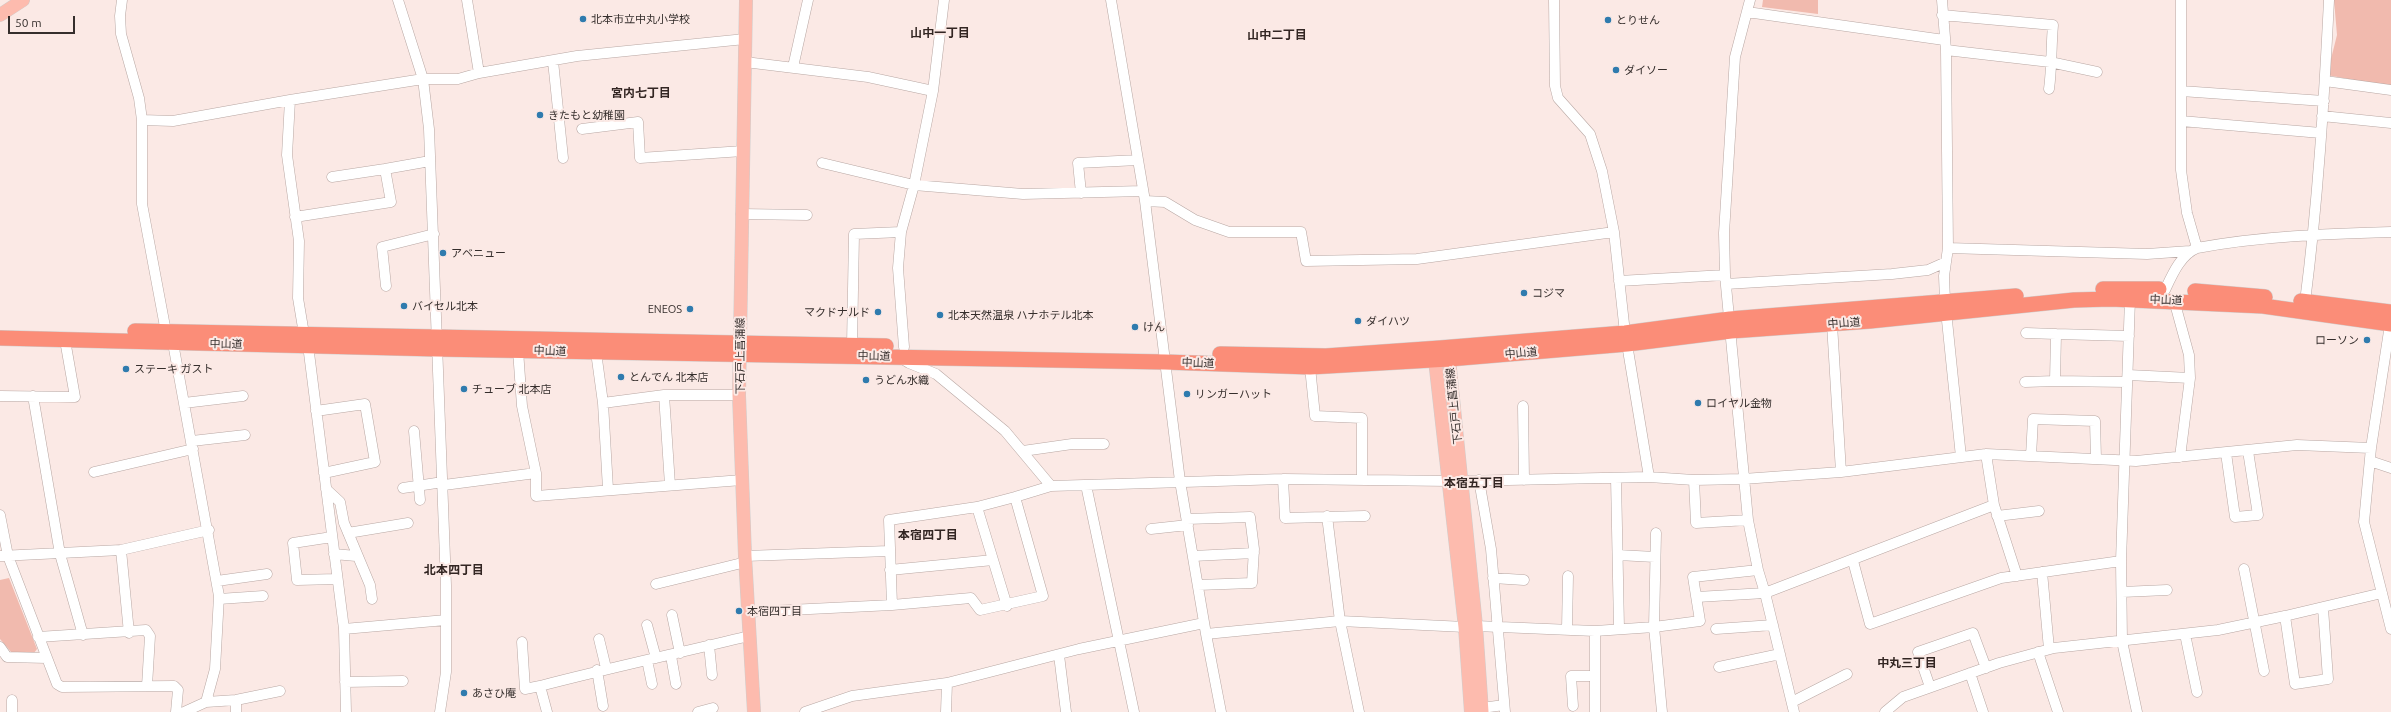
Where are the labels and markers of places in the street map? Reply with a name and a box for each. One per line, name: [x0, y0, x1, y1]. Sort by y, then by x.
place label: 北本市立中丸小学校: [591, 12, 690, 26]
place label: とりせん: [1616, 13, 1660, 27]
marker: 北本市立中丸小学校: [578, 14, 588, 24]
marker: とりせん: [1603, 15, 1613, 25]
place label: ダイソー: [1624, 63, 1668, 77]
marker: ダイソー: [1611, 65, 1621, 75]
place label: きたもと幼稚園: [548, 108, 625, 122]
marker: きたもと幼稚園: [535, 110, 545, 120]
place label: アベニュー: [451, 246, 506, 260]
marker: アベニュー: [438, 248, 448, 258]
place label: コジマ: [1532, 286, 1565, 300]
marker: コジマ: [1519, 288, 1529, 298]
place label: バイセル北本: [412, 299, 478, 313]
marker: バイセル北本: [399, 301, 409, 311]
place label: ENEOS: [648, 302, 682, 316]
marker: ENEOS: [685, 304, 695, 314]
place label: マクドナルド: [804, 305, 870, 319]
marker: マクドナルド: [873, 307, 883, 317]
place label: 北本天然温泉 ハナホテル北本: [948, 308, 1094, 322]
marker: 北本天然温泉 ハナホテル北本: [935, 310, 945, 320]
place label: ダイハツ: [1366, 314, 1410, 328]
marker: ダイハツ: [1353, 316, 1363, 326]
place label: けん: [1143, 320, 1165, 334]
marker: けん: [1130, 322, 1140, 332]
place label: ローソン: [2315, 333, 2359, 347]
marker: ローソン: [2362, 335, 2372, 345]
place label: ステーキ ガスト: [134, 362, 214, 376]
marker: ステーキ ガスト: [121, 364, 131, 374]
place label: とんでん 北本店: [629, 370, 709, 384]
marker: とんでん 北本店: [616, 372, 626, 382]
place label: うどん水織: [874, 373, 929, 387]
marker: うどん水織: [861, 375, 871, 385]
place label: チューブ 北本店: [472, 382, 552, 396]
marker: チューブ 北本店: [459, 384, 469, 394]
place label: リンガーハット: [1195, 387, 1272, 401]
marker: リンガーハット: [1182, 389, 1192, 399]
place label: ロイヤル金物: [1706, 396, 1772, 410]
marker: ロイヤル金物: [1693, 398, 1703, 408]
place label: 本宿四丁目: [747, 604, 802, 618]
marker: 本宿四丁目: [734, 606, 744, 616]
place label: あさひ庵: [472, 686, 516, 700]
marker: あさひ庵: [459, 688, 469, 698]

